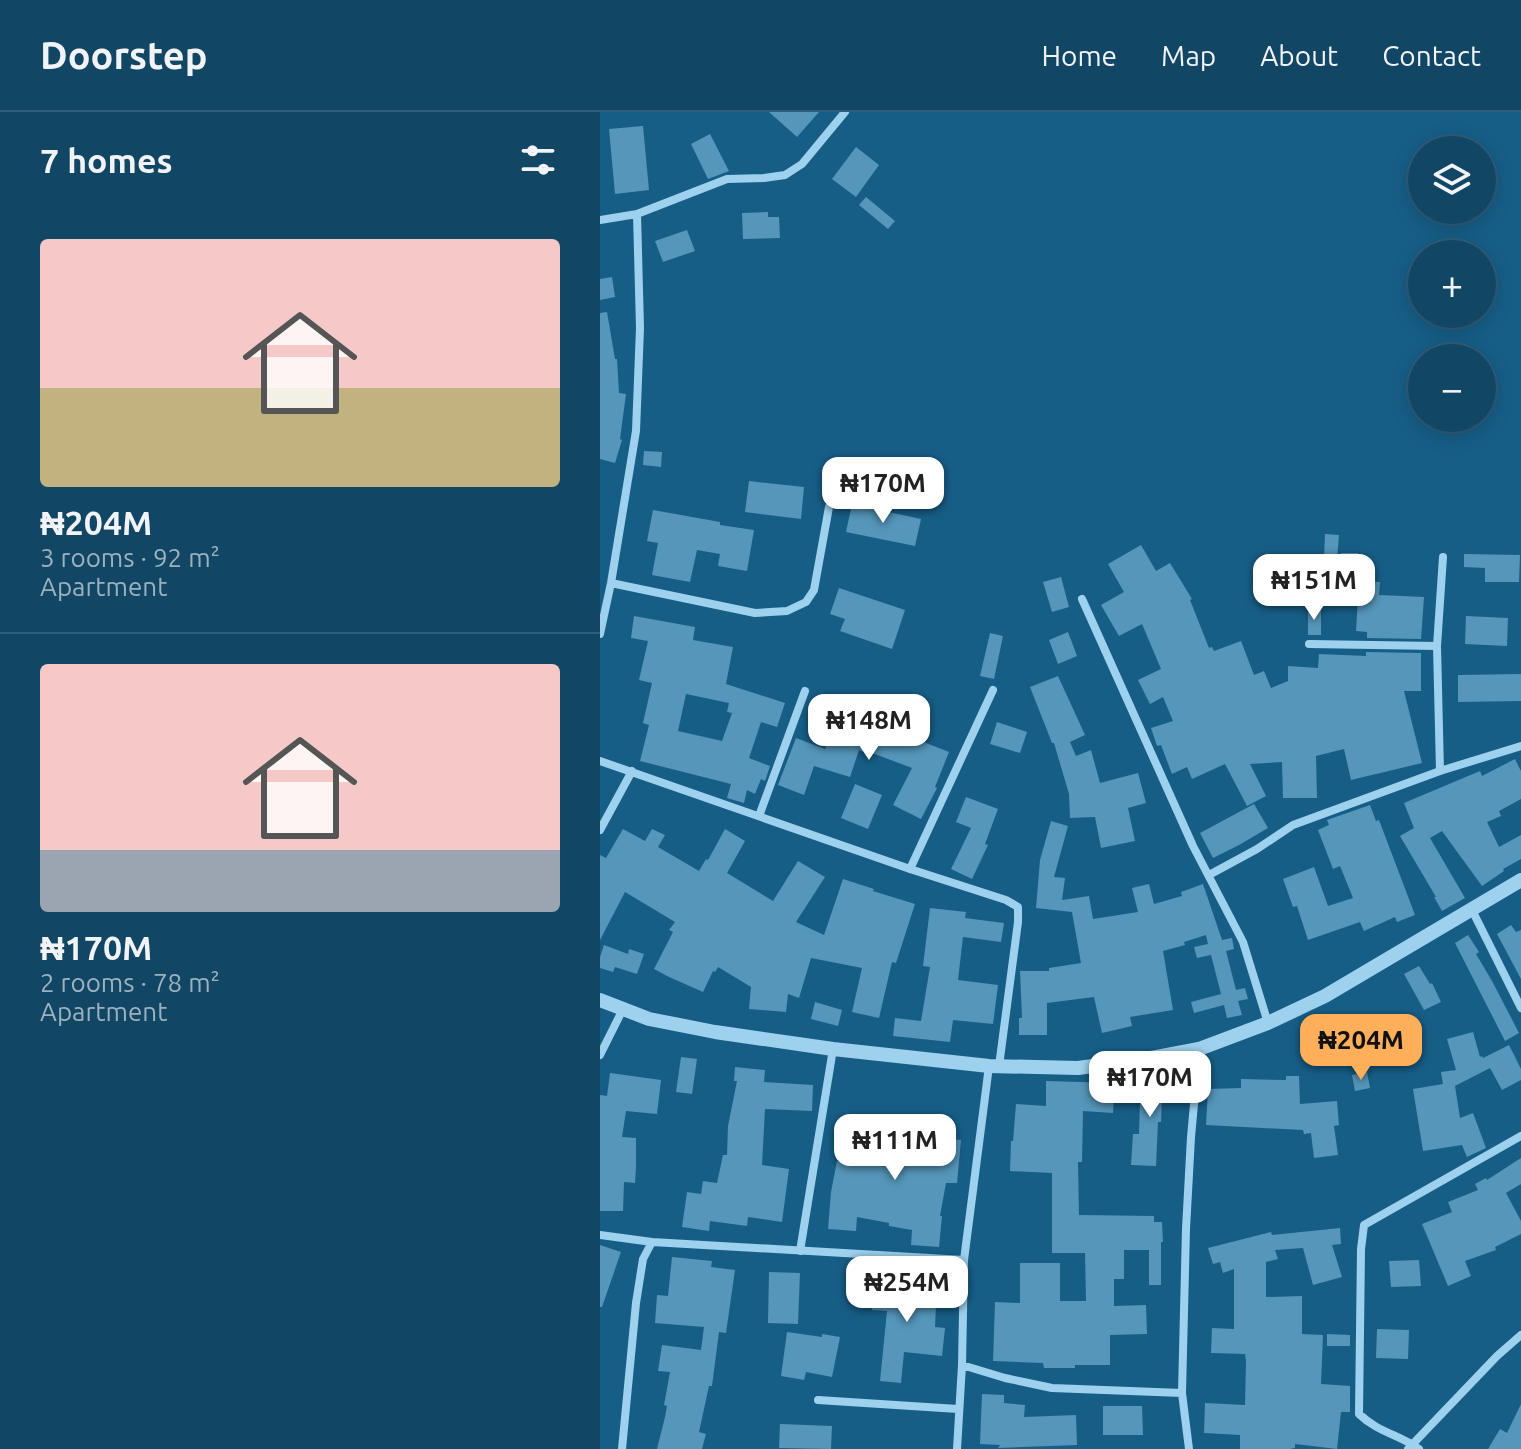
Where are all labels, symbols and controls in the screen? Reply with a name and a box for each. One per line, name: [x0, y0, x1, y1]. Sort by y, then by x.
text: Doorstep: [40, 34, 207, 76]
text: Home: [1042, 40, 1117, 71]
text: Map: [1161, 40, 1216, 71]
text: About: [1260, 40, 1338, 71]
text: Contact: [1382, 40, 1481, 71]
map controls: [1408, 136, 1496, 432]
button: layers: [1408, 136, 1496, 224]
icon: filters: [516, 138, 560, 182]
text: 7 homes: [40, 141, 173, 179]
button: +: [1408, 240, 1496, 328]
icon: home: [228, 291, 372, 435]
button: −: [1408, 344, 1496, 432]
pin: ₦170M: [827, 457, 939, 525]
text: ₦170M: [840, 468, 926, 497]
text: ₦204M: [40, 503, 152, 541]
text: 3 rooms · 92 m²: [40, 543, 220, 572]
pin: ₦151M: [1258, 554, 1370, 622]
text: ₦151M: [1271, 565, 1357, 594]
text: Apartment: [40, 572, 167, 601]
pin: ₦148M: [813, 694, 925, 762]
text: ₦148M: [826, 705, 912, 734]
icon: home: [228, 716, 372, 860]
text: ₦170M: [40, 928, 152, 966]
text: 2 rooms · 78 m²: [40, 968, 220, 997]
text: Apartment: [40, 997, 167, 1026]
pin: ₦204M: [1305, 1014, 1417, 1082]
text: ₦204M: [1318, 1025, 1404, 1054]
pin: ₦170M: [1094, 1051, 1206, 1119]
text: ₦170M: [1107, 1062, 1193, 1091]
pin: ₦111M: [839, 1114, 951, 1182]
text: ₦111M: [852, 1125, 938, 1154]
pin: ₦254M: [851, 1256, 963, 1324]
text: ₦254M: [864, 1267, 950, 1296]

